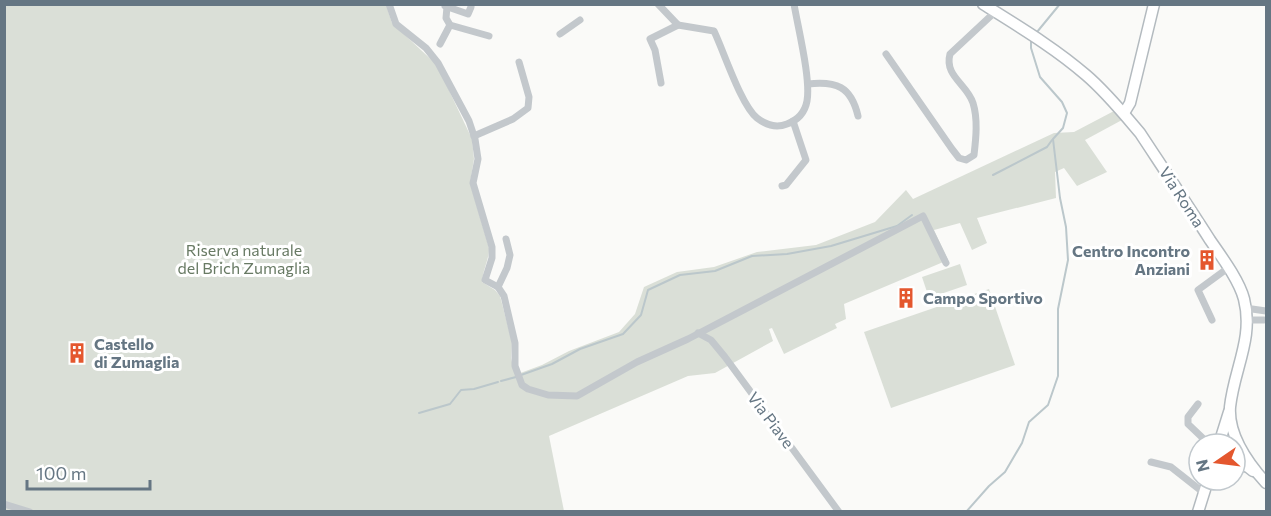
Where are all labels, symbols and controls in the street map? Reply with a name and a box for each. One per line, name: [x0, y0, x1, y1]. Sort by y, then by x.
street label: Via Roma: [1156, 163, 1209, 231]
park label: Riserva naturale del Brich Zumaglia: [177, 240, 311, 277]
place label: Centro Incontro Anziani: [1072, 241, 1190, 278]
building icon: Centro Incontro Anziani: [1195, 248, 1219, 272]
building icon: Campo Sportivo: [894, 286, 918, 310]
place label: Campo Sportivo: [923, 288, 1043, 307]
place label: Castello di Zumaglia: [94, 334, 179, 371]
building icon: Castello di Zumaglia: [65, 341, 89, 365]
street label: Via Piave: [744, 388, 799, 451]
north arrow: [1187, 432, 1247, 492]
scale bar: [27, 453, 150, 491]
text: N: [1191, 458, 1213, 474]
text: 100 m: [36, 462, 86, 484]

